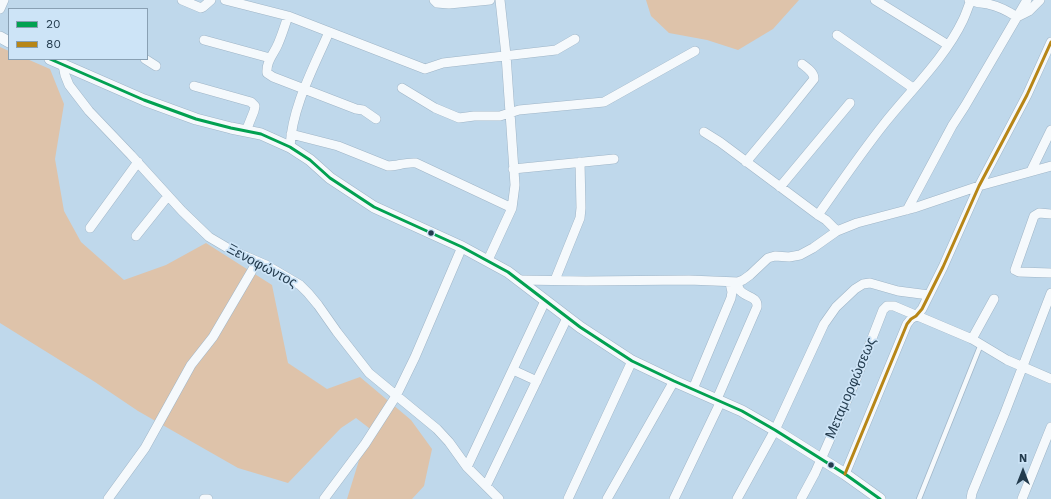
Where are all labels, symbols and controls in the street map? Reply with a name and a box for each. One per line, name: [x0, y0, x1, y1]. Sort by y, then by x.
legend: [8, 8, 148, 60]
text: 20: [46, 17, 60, 31]
text: 80: [46, 37, 61, 51]
unlabelled marker: [426, 228, 436, 238]
street label: Ξενοφώντος: [224, 241, 300, 291]
street label: Μεταμορφώσεως: [822, 335, 880, 441]
north arrow: [1003, 451, 1043, 491]
text: N: [1019, 452, 1027, 465]
unlabelled marker: [826, 460, 836, 470]

